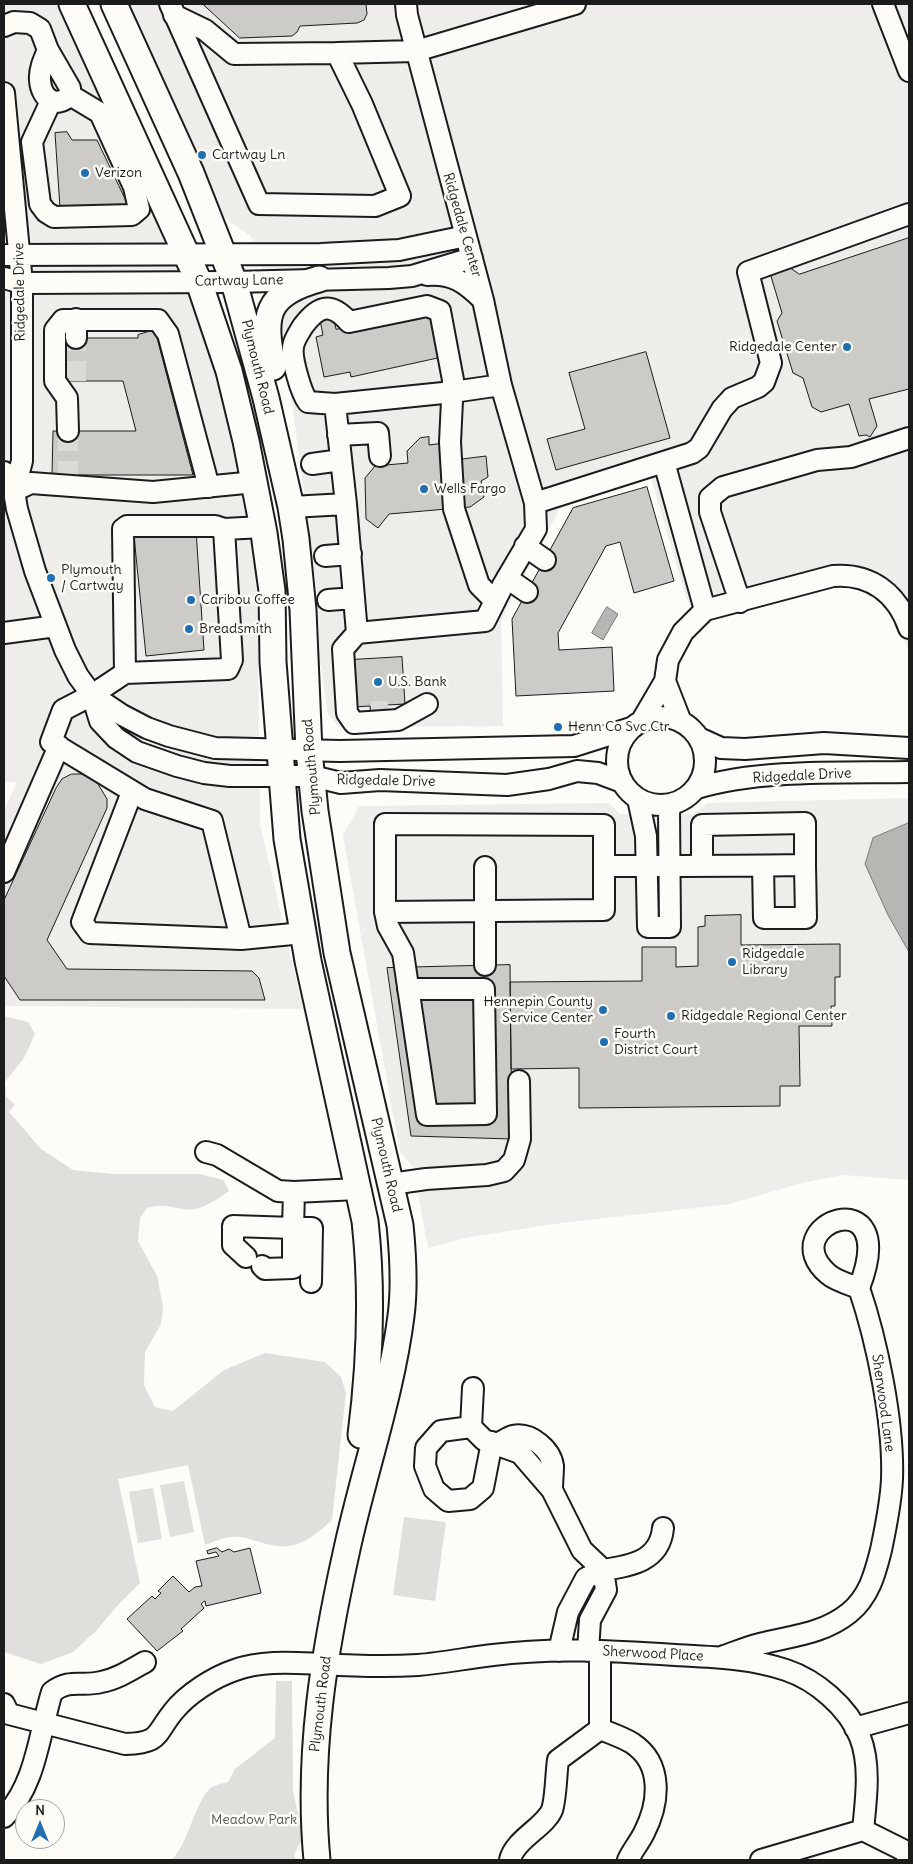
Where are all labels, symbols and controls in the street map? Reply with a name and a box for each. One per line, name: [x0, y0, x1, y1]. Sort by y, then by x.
place label: Cartway Ln: [212, 147, 285, 163]
marker: Cartway Ln: [196, 149, 208, 161]
place label: Verizon: [95, 165, 142, 181]
marker: Verizon: [79, 167, 91, 179]
street label: Ridgedale Center: [439, 171, 485, 279]
street label: Ridgedale Drive: [11, 242, 29, 342]
street label: Cartway Lane: [194, 272, 284, 290]
street label: Plymouth Road: [237, 318, 277, 416]
place label: Ridgedale Center: [729, 339, 837, 355]
marker: Ridgedale Center: [841, 341, 853, 353]
place label: Wells Fargo: [434, 481, 506, 497]
marker: Wells Fargo: [418, 483, 430, 495]
place label: Plymouth / Cartway: [61, 562, 124, 594]
marker: Plymouth / Cartway: [45, 572, 57, 584]
place label: Caribou Coffee: [201, 592, 295, 608]
marker: Caribou Coffee: [185, 594, 197, 606]
place label: Breadsmith: [199, 621, 272, 637]
marker: Breadsmith: [183, 623, 195, 635]
place label: U.S. Bank: [388, 674, 447, 690]
marker: U.S. Bank: [372, 676, 384, 688]
street label: Plymouth Road: [299, 718, 325, 816]
place label: Henn Co Svc Ctr: [568, 719, 669, 735]
marker: Henn Co Svc Ctr: [552, 721, 564, 733]
street label: Ridgedale Drive: [752, 765, 852, 787]
street label: Ridgedale Drive: [336, 772, 436, 790]
place label: Ridgedale Library: [742, 946, 805, 979]
marker: Ridgedale Library: [726, 956, 738, 968]
place label: Hennepin County Service Center: [483, 994, 593, 1026]
marker: Hennepin County Service Center: [597, 1004, 609, 1016]
place label: Ridgedale Regional Center: [681, 1008, 847, 1024]
marker: Ridgedale Regional Center: [665, 1010, 677, 1022]
place label: Fourth District Court: [614, 1026, 698, 1058]
marker: Fourth District Court: [598, 1036, 610, 1048]
street label: Plymouth Road: [367, 1116, 405, 1214]
street label: Sherwood Lane: [868, 1353, 898, 1453]
street label: Sherwood Place: [602, 1643, 704, 1665]
street label: Plymouth Road: [307, 1655, 335, 1753]
north arrow: [15, 1799, 65, 1849]
text: N: [35, 1801, 45, 1819]
park label: Meadow Park: [211, 1812, 297, 1828]

